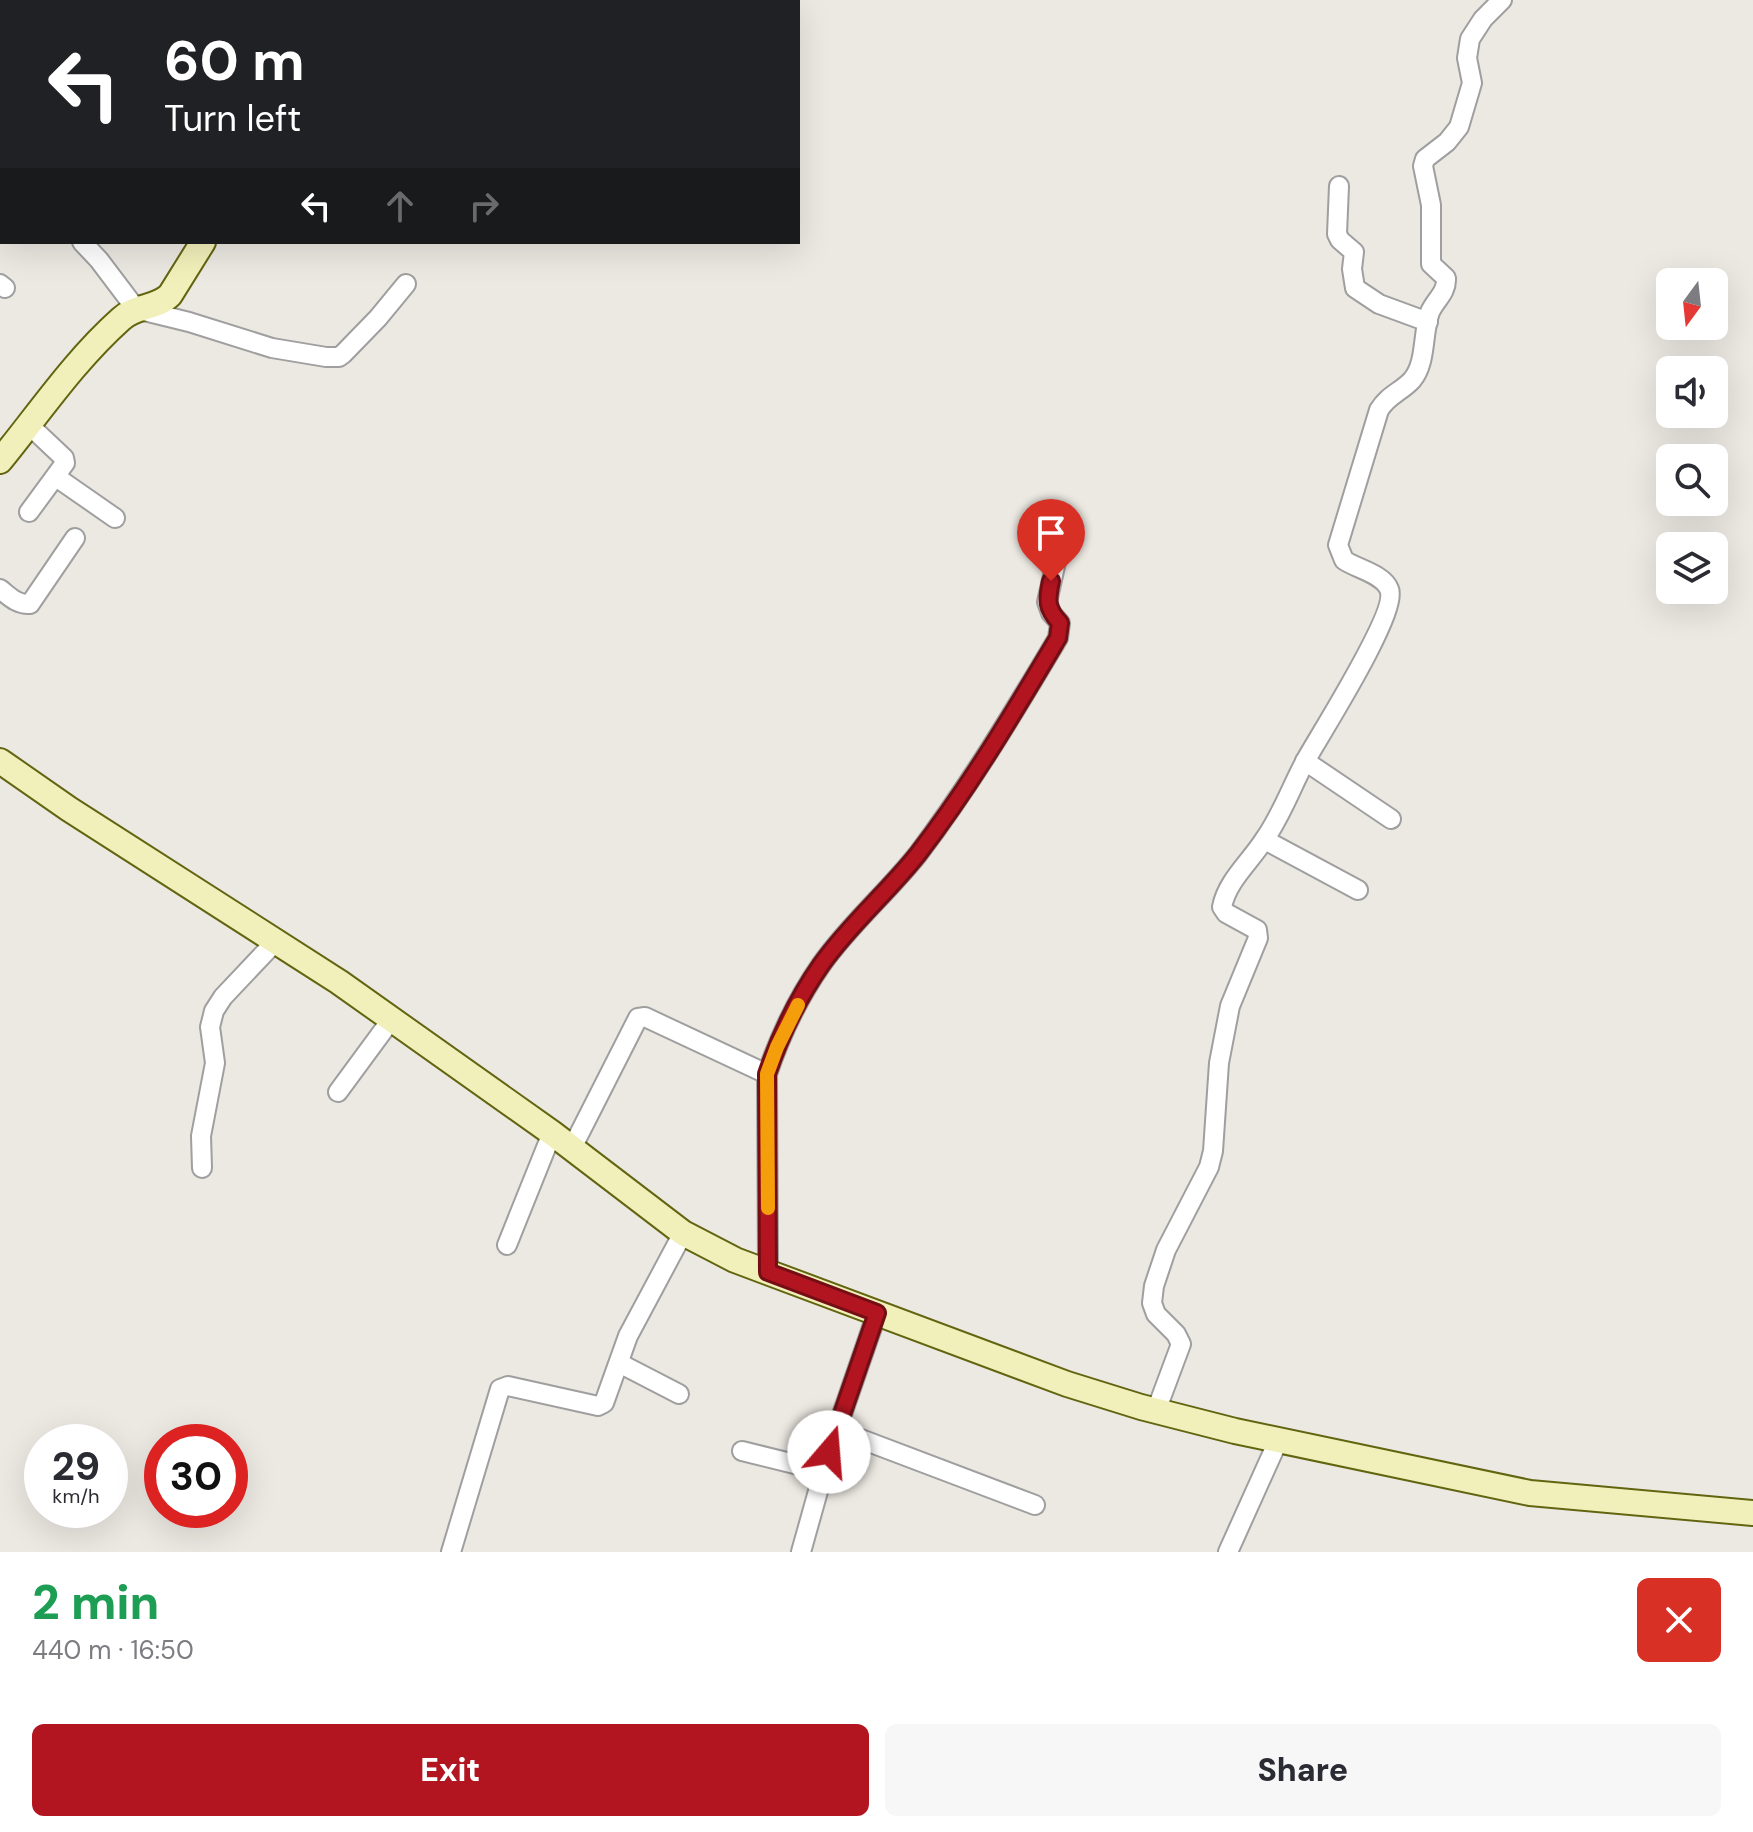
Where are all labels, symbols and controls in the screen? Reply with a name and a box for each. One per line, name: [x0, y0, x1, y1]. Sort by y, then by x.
text: 60 m: [164, 24, 305, 97]
icon: left: [32, 32, 136, 136]
text: Turn left: [164, 95, 301, 142]
icon: left: [294, 184, 338, 228]
icon: ahead: [378, 184, 422, 228]
icon: right: [462, 184, 506, 228]
north arrow: [1656, 268, 1728, 340]
map controls: [1656, 268, 1728, 604]
button: sound: [1656, 356, 1728, 428]
button: search: [1656, 444, 1728, 516]
pin: [1017, 499, 1085, 581]
icon: arrive: [1029, 511, 1073, 555]
button: layers: [1656, 532, 1728, 604]
position arrow: [787, 1410, 871, 1494]
speed limit sign: 30: [144, 1424, 248, 1528]
text: 29: [52, 1440, 100, 1492]
text: km/h: [52, 1483, 100, 1509]
text: 2 min: [32, 1571, 159, 1634]
button: close: [1637, 1578, 1721, 1662]
text: 440 m · 16:50: [32, 1633, 194, 1667]
button: Exit: [32, 1724, 869, 1816]
button: Share: [885, 1724, 1721, 1816]

